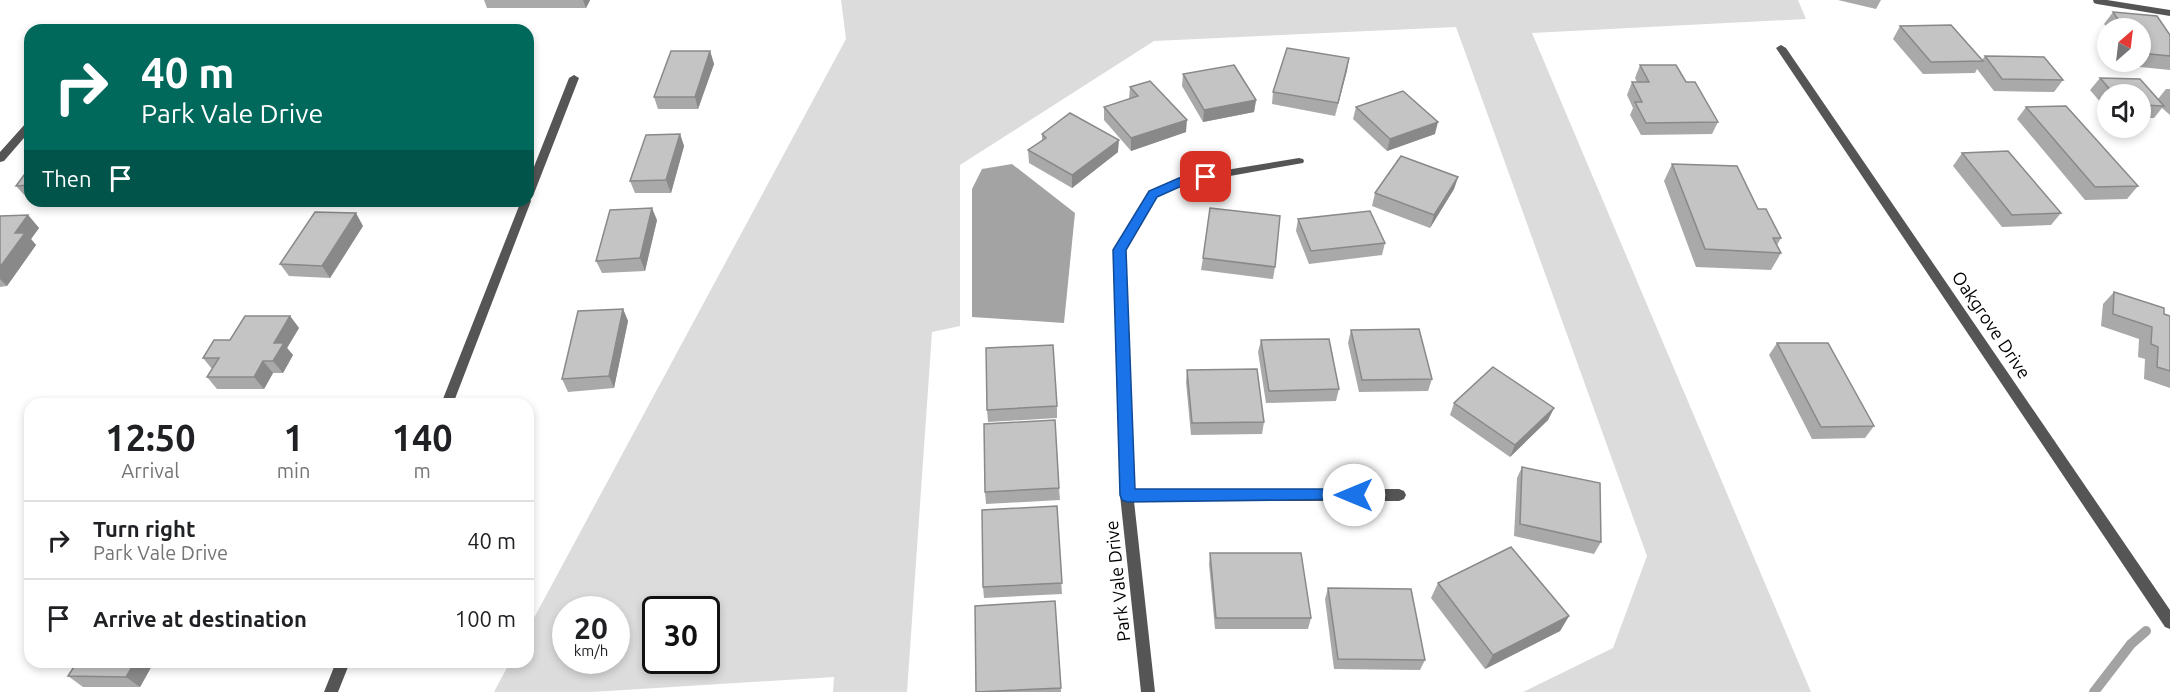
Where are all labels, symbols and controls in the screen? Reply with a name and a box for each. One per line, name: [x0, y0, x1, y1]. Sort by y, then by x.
north arrow: [2097, 18, 2151, 72]
map controls: [2097, 18, 2151, 138]
icon: right: [42, 48, 120, 126]
text: 40 m: [141, 49, 235, 96]
button: sound: [2097, 84, 2151, 138]
text: Park Vale Drive: [141, 98, 323, 128]
pin: [1180, 151, 1231, 202]
icon: arrive: [1189, 160, 1222, 193]
icon: arrive: [104, 162, 137, 195]
text: Then: [42, 166, 92, 191]
street label: Oakgrove Drive: [1949, 267, 2035, 382]
text: 12:50: [105, 417, 195, 458]
text: 1: [283, 417, 304, 458]
text: 140: [392, 417, 453, 458]
text: Arrival: [121, 459, 180, 482]
text: min: [277, 459, 310, 482]
text: m: [414, 459, 431, 482]
position arrow: [1322, 463, 1386, 527]
text: Turn right: [93, 516, 195, 541]
street label: Park Vale Drive: [1101, 520, 1133, 643]
icon: right: [42, 524, 75, 557]
text: 40 m: [467, 528, 516, 553]
text: Park Vale Drive: [93, 541, 228, 564]
speed limit sign: 30: [642, 596, 720, 674]
icon: arrive: [42, 602, 75, 635]
text: Arrive at destination: [93, 606, 307, 631]
text: 100 m: [455, 606, 516, 631]
text: 20: [574, 611, 608, 645]
text: km/h: [574, 642, 608, 659]

